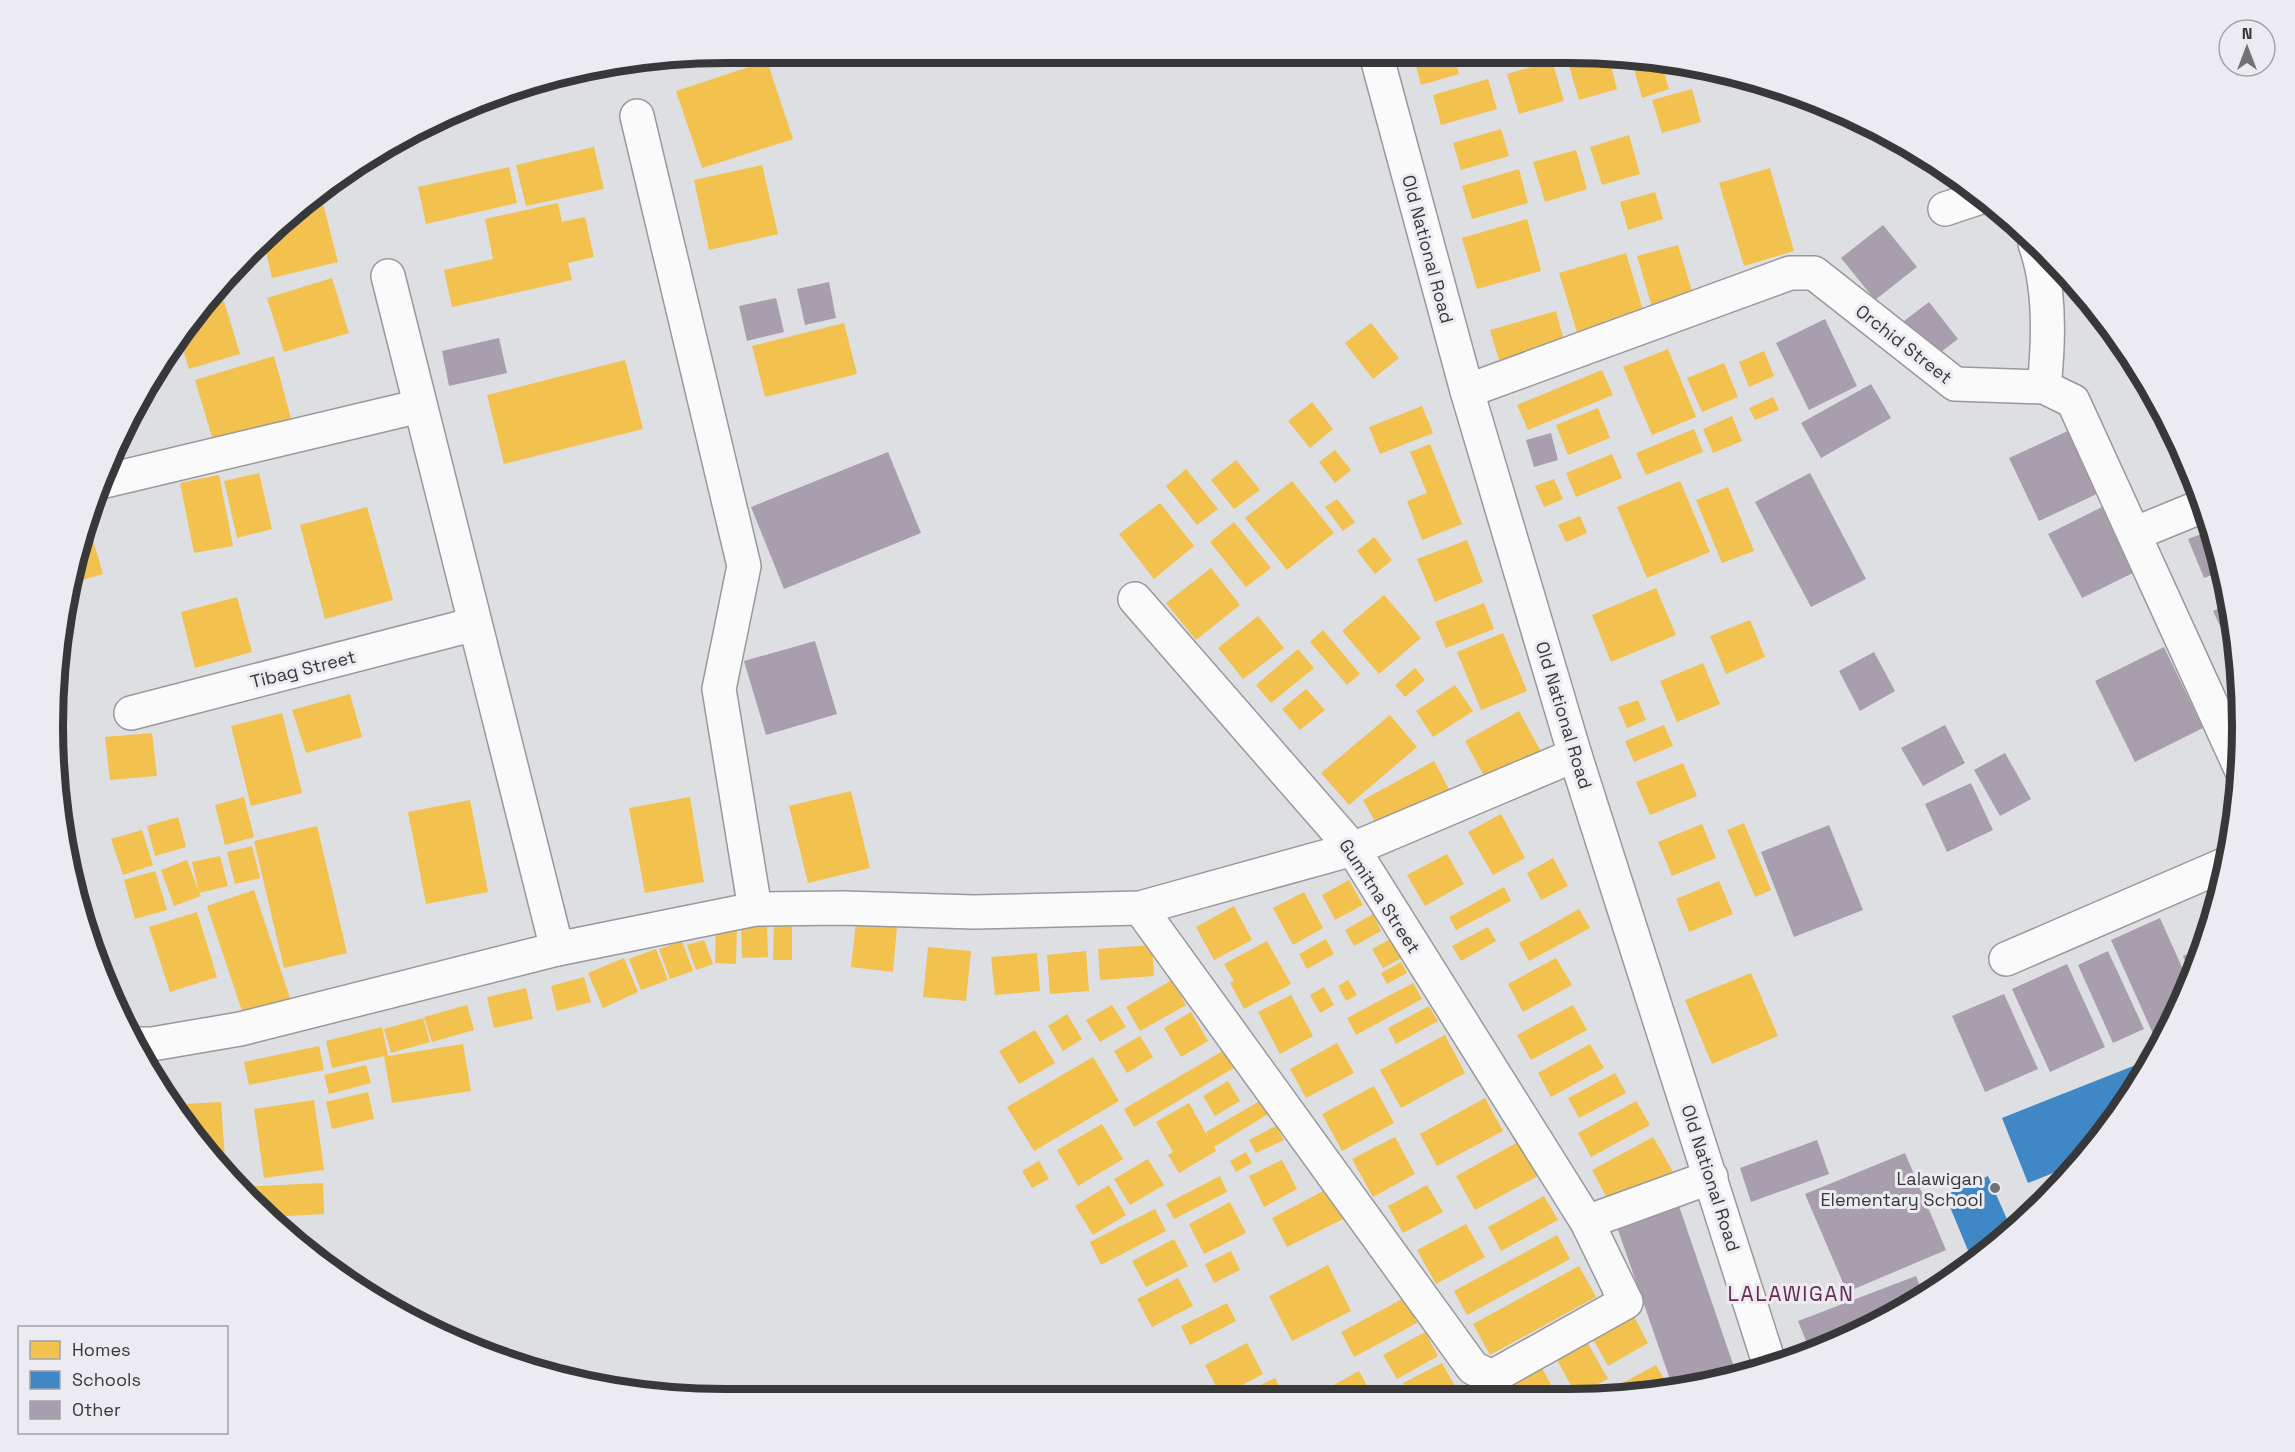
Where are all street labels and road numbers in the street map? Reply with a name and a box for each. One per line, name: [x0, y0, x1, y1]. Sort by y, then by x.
street label: Old National Road: [1397, 172, 1459, 326]
street label: Orchid Street: [1851, 299, 1957, 389]
street label: Old National Road: [1531, 639, 1597, 791]
street label: Tibag Street: [248, 645, 358, 693]
street label: Gumitna Street: [1334, 834, 1426, 958]
street label: Old National Road: [1676, 1102, 1746, 1254]

